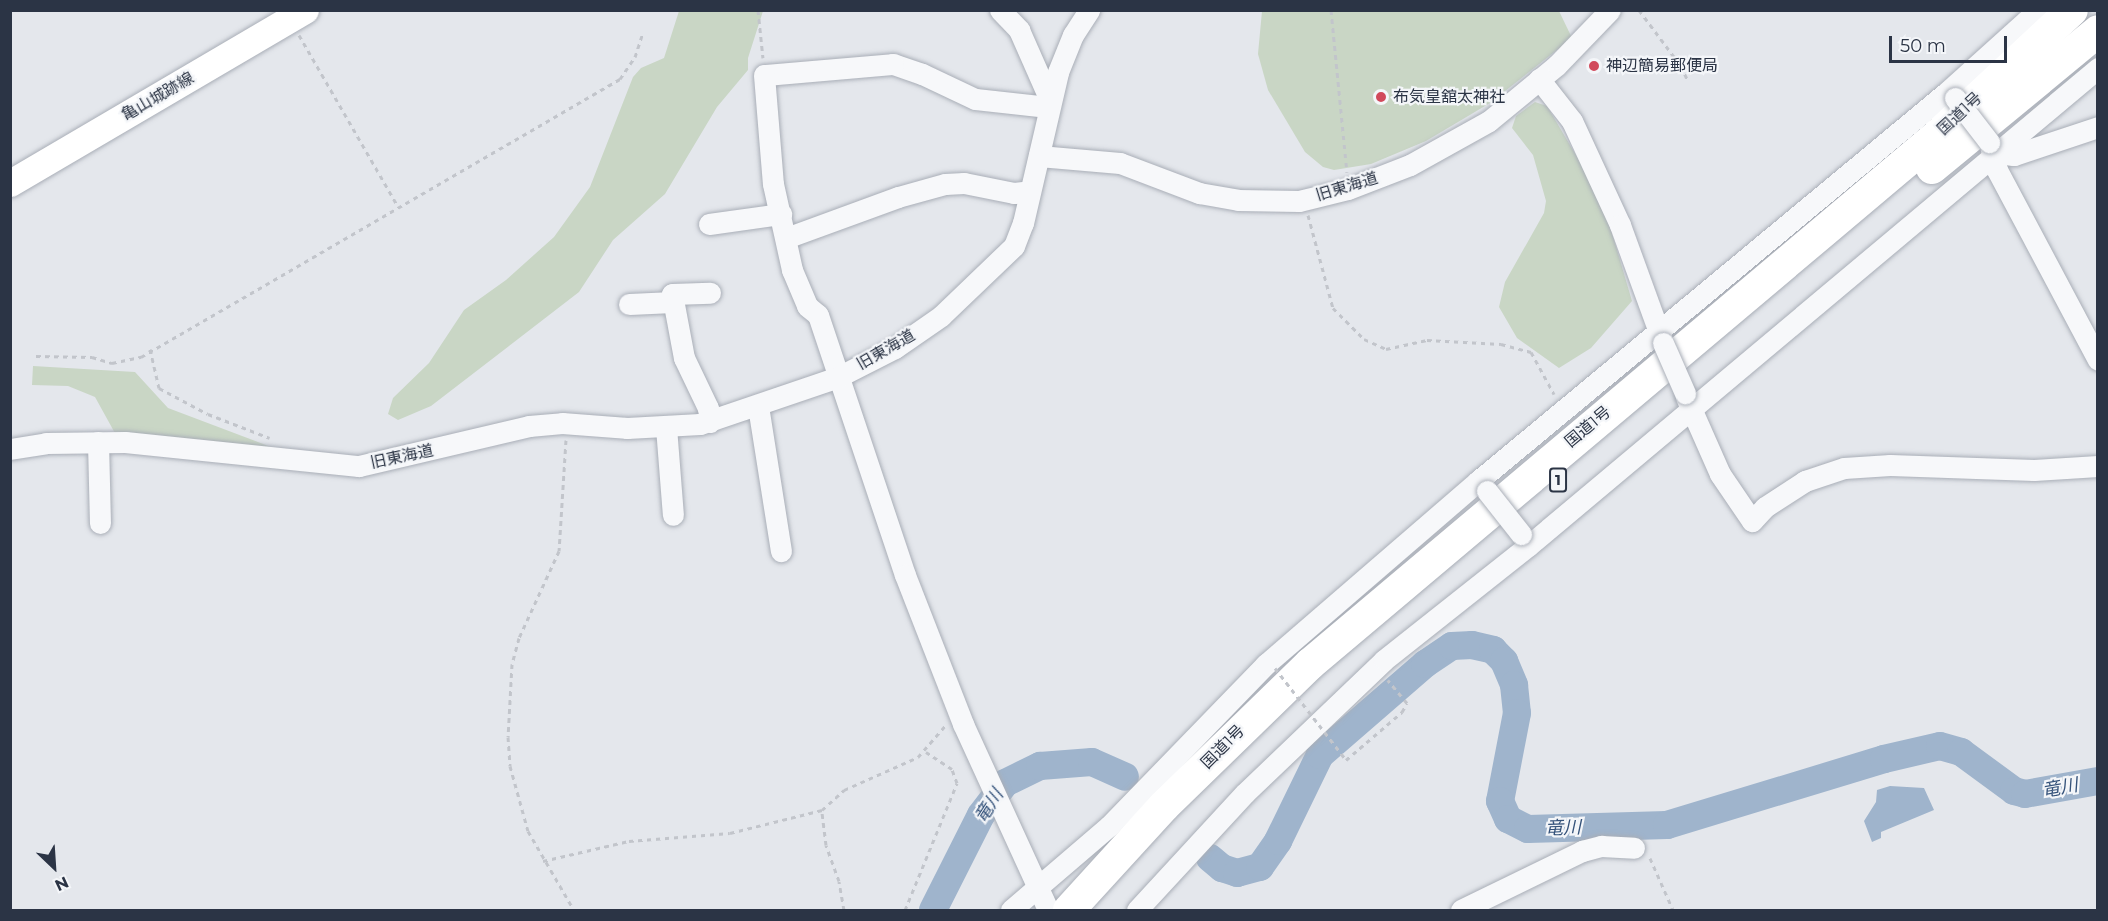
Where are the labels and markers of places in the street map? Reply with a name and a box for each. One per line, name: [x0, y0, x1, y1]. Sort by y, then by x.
place label: 神辺簡易郵便局: [1606, 56, 1718, 76]
marker: 神辺簡易郵便局: [1587, 59, 1601, 73]
place label: 布気皇舘太神社: [1393, 87, 1505, 107]
marker: 布気皇舘太神社: [1374, 90, 1388, 104]

